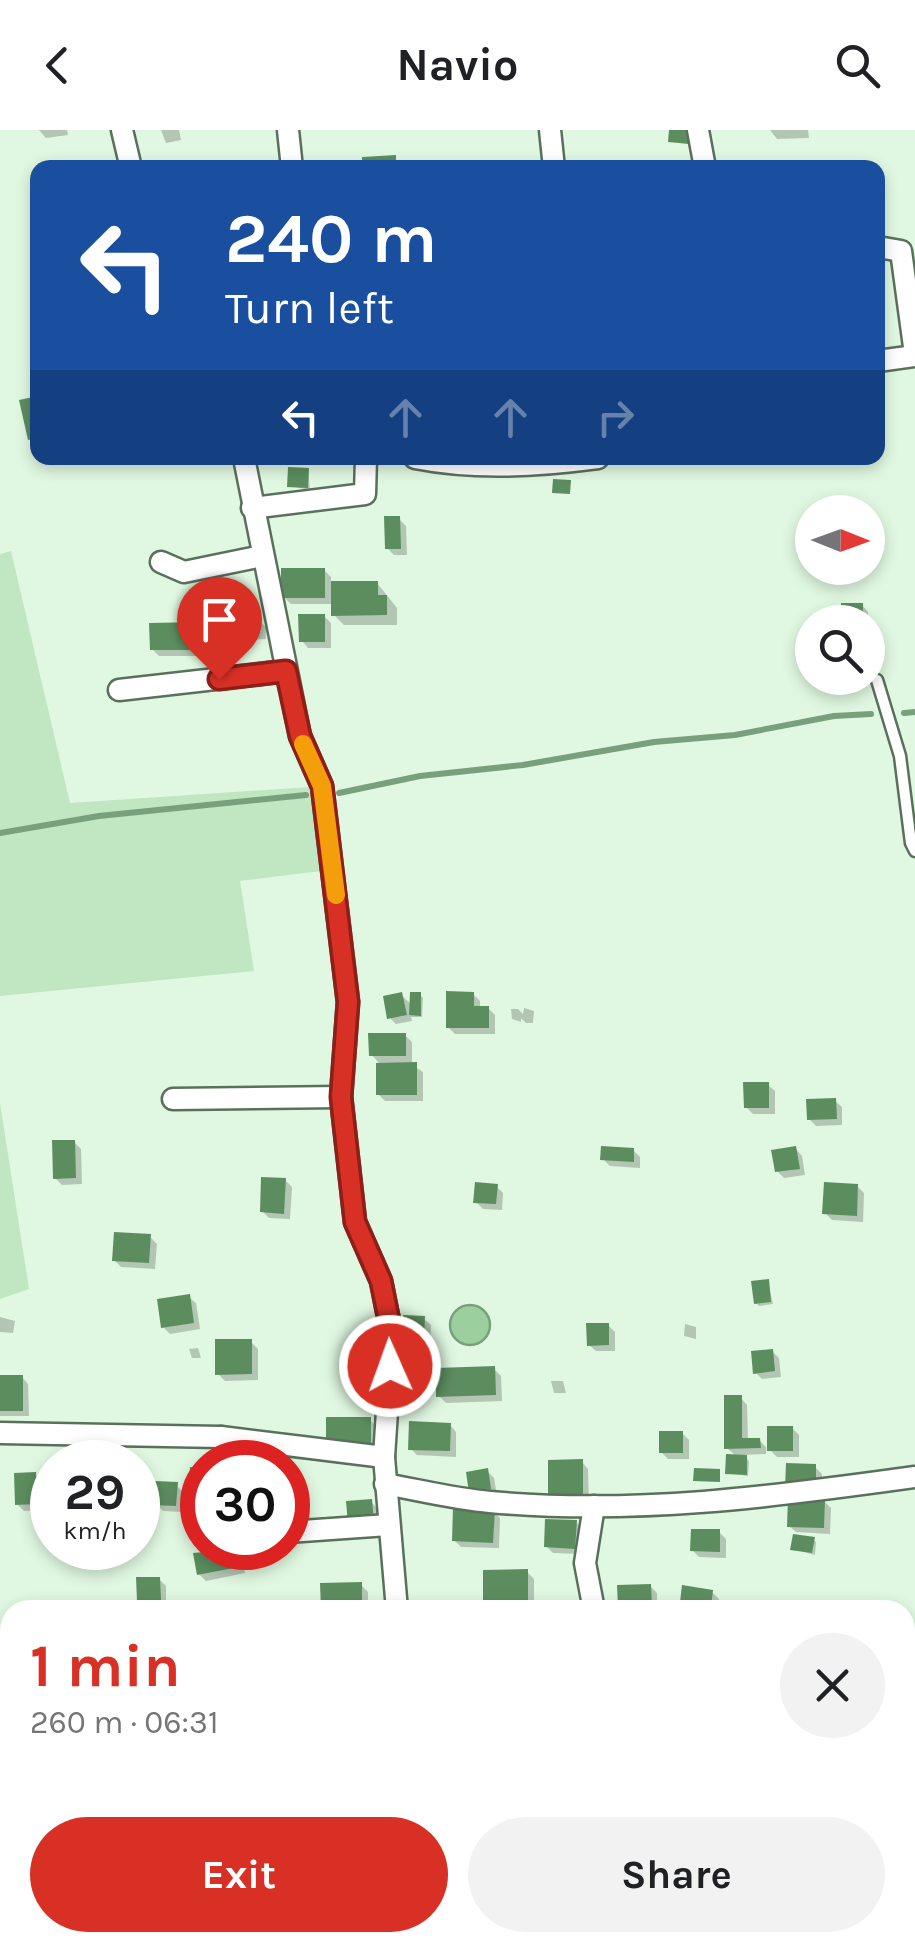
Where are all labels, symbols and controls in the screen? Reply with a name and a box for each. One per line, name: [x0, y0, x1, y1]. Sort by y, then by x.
icon: back: [30, 38, 85, 93]
icon: search: [830, 38, 885, 93]
text: Navio: [396, 39, 519, 91]
text: 240 m: [225, 198, 437, 280]
icon: left: [60, 200, 190, 330]
text: Turn left: [225, 282, 394, 334]
icon: left: [273, 390, 328, 445]
icon: ahead: [378, 390, 433, 445]
icon: ahead: [483, 390, 538, 445]
icon: right: [588, 390, 643, 445]
north arrow: [795, 495, 885, 585]
map controls: [795, 495, 885, 695]
pin: [177, 577, 262, 680]
icon: arrive: [192, 592, 247, 647]
button: search: [795, 605, 885, 695]
position arrow: [338, 1314, 442, 1418]
speed limit sign: 30: [180, 1440, 310, 1570]
text: 29: [65, 1463, 125, 1522]
text: km/h: [63, 1516, 127, 1545]
text: 1 min: [30, 1631, 181, 1701]
button: close: [780, 1633, 885, 1738]
text: 260 m · 06:31: [30, 1704, 218, 1741]
button: Exit: [30, 1817, 448, 1932]
button: Share: [468, 1817, 885, 1932]

